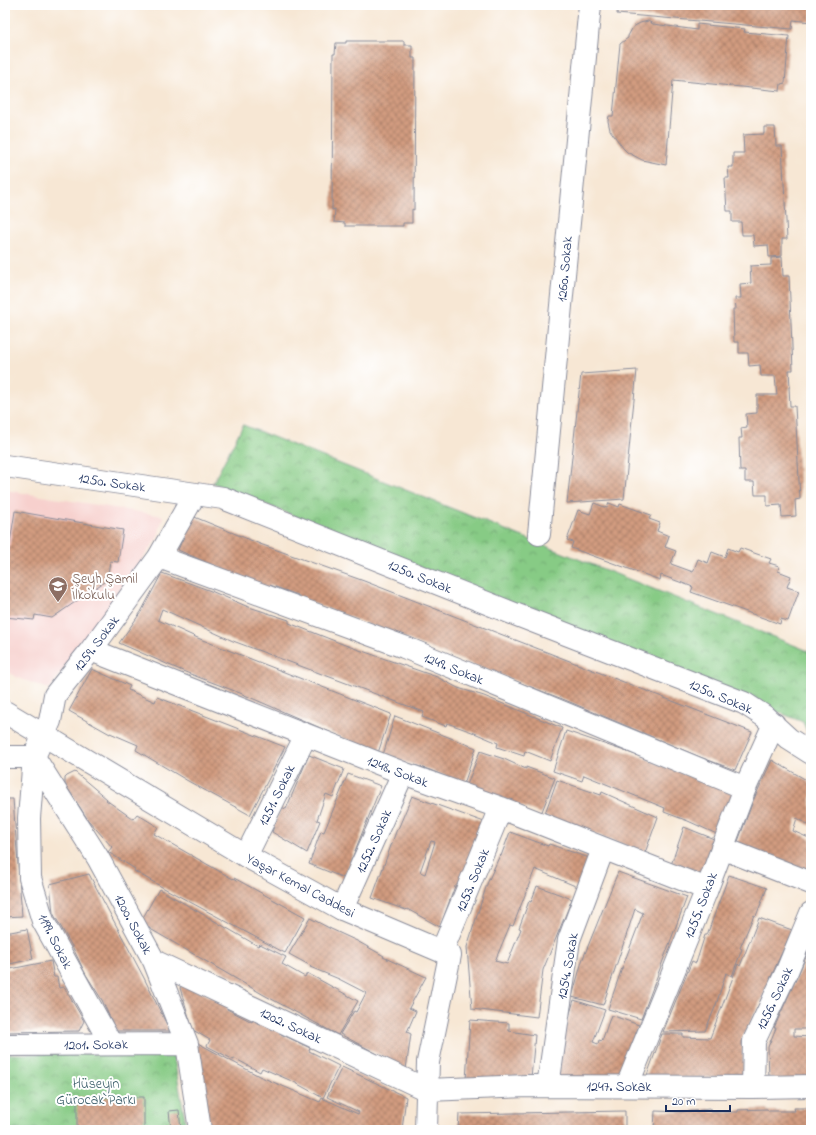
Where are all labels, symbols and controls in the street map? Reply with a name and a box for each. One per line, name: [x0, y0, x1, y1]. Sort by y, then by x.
street label: 1260. Sokak: [552, 235, 579, 303]
street label: 1250. Sokak: [77, 468, 148, 499]
street label: 1250. Sokak: [384, 555, 455, 600]
place label: Şeyh Şamil İlkokulu: [72, 569, 137, 606]
school or university icon: Şeyh Şamil İlkokulu: [47, 575, 69, 603]
street label: 1259. Sokak: [69, 611, 126, 676]
street label: 1249. Sokak: [420, 648, 488, 691]
street label: 1250. Sokak: [685, 675, 756, 721]
street label: 1248. Sokak: [364, 751, 432, 794]
street label: 1251. Sokak: [253, 761, 302, 830]
street label: 1252. Sokak: [351, 805, 398, 877]
street label: 1253. Sokak: [451, 845, 496, 916]
street label: Yaşar Kemal Caddesi: [242, 849, 359, 924]
street label: 1255. Sokak: [679, 869, 724, 942]
street label: 1200. Sokak: [108, 891, 158, 959]
street label: 1199. Sokak: [32, 910, 78, 974]
street label: 1254. Sokak: [552, 930, 585, 1001]
street label: 1256. Sokak: [752, 963, 800, 1034]
street label: 1202. Sokak: [256, 1003, 326, 1050]
street label: 1201. Sokak: [64, 1034, 129, 1057]
park label: Hüseyin Gürocak Parkı: [56, 1074, 136, 1111]
street label: 1247. Sokak: [587, 1077, 652, 1098]
scale bar: [666, 1087, 730, 1113]
text: 20 m: [672, 1093, 695, 1111]

